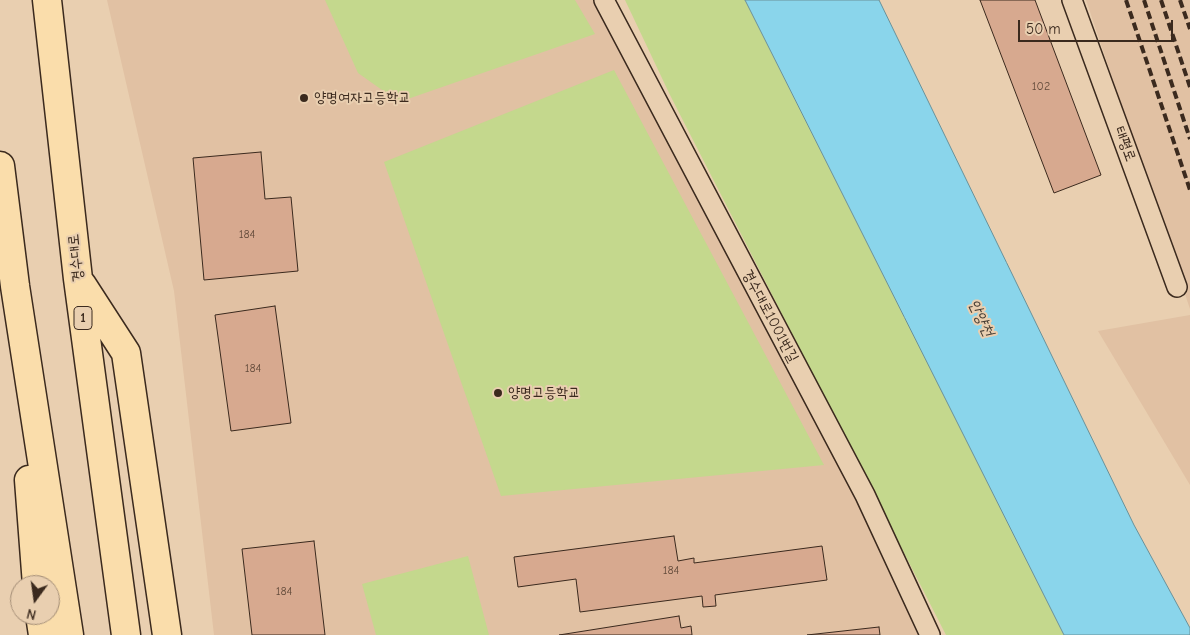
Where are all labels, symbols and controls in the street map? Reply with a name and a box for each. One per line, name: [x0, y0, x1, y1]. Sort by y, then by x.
scale bar: [1020, 10, 1175, 42]
text: 50 m: [1026, 20, 1061, 38]
house number: 102: [1032, 80, 1050, 94]
place label: 양명여자고등학교: [314, 89, 411, 107]
marker: 양명여자고등학교: [298, 92, 310, 104]
street label: 태평로: [1110, 124, 1140, 164]
house number: 184: [239, 228, 255, 242]
street label: 경수대로: [65, 233, 87, 283]
street label: 경수대로1001번길: [738, 266, 802, 366]
water label: 안양천: [964, 296, 998, 340]
road number: 1: [74, 306, 92, 330]
house number: 184: [245, 362, 261, 376]
place label: 양명고등학교: [508, 384, 580, 402]
marker: 양명고등학교: [492, 387, 504, 399]
house number: 184: [663, 564, 679, 578]
north arrow: [10, 575, 60, 625]
house number: 184: [276, 585, 292, 599]
text: N: [25, 605, 38, 623]

